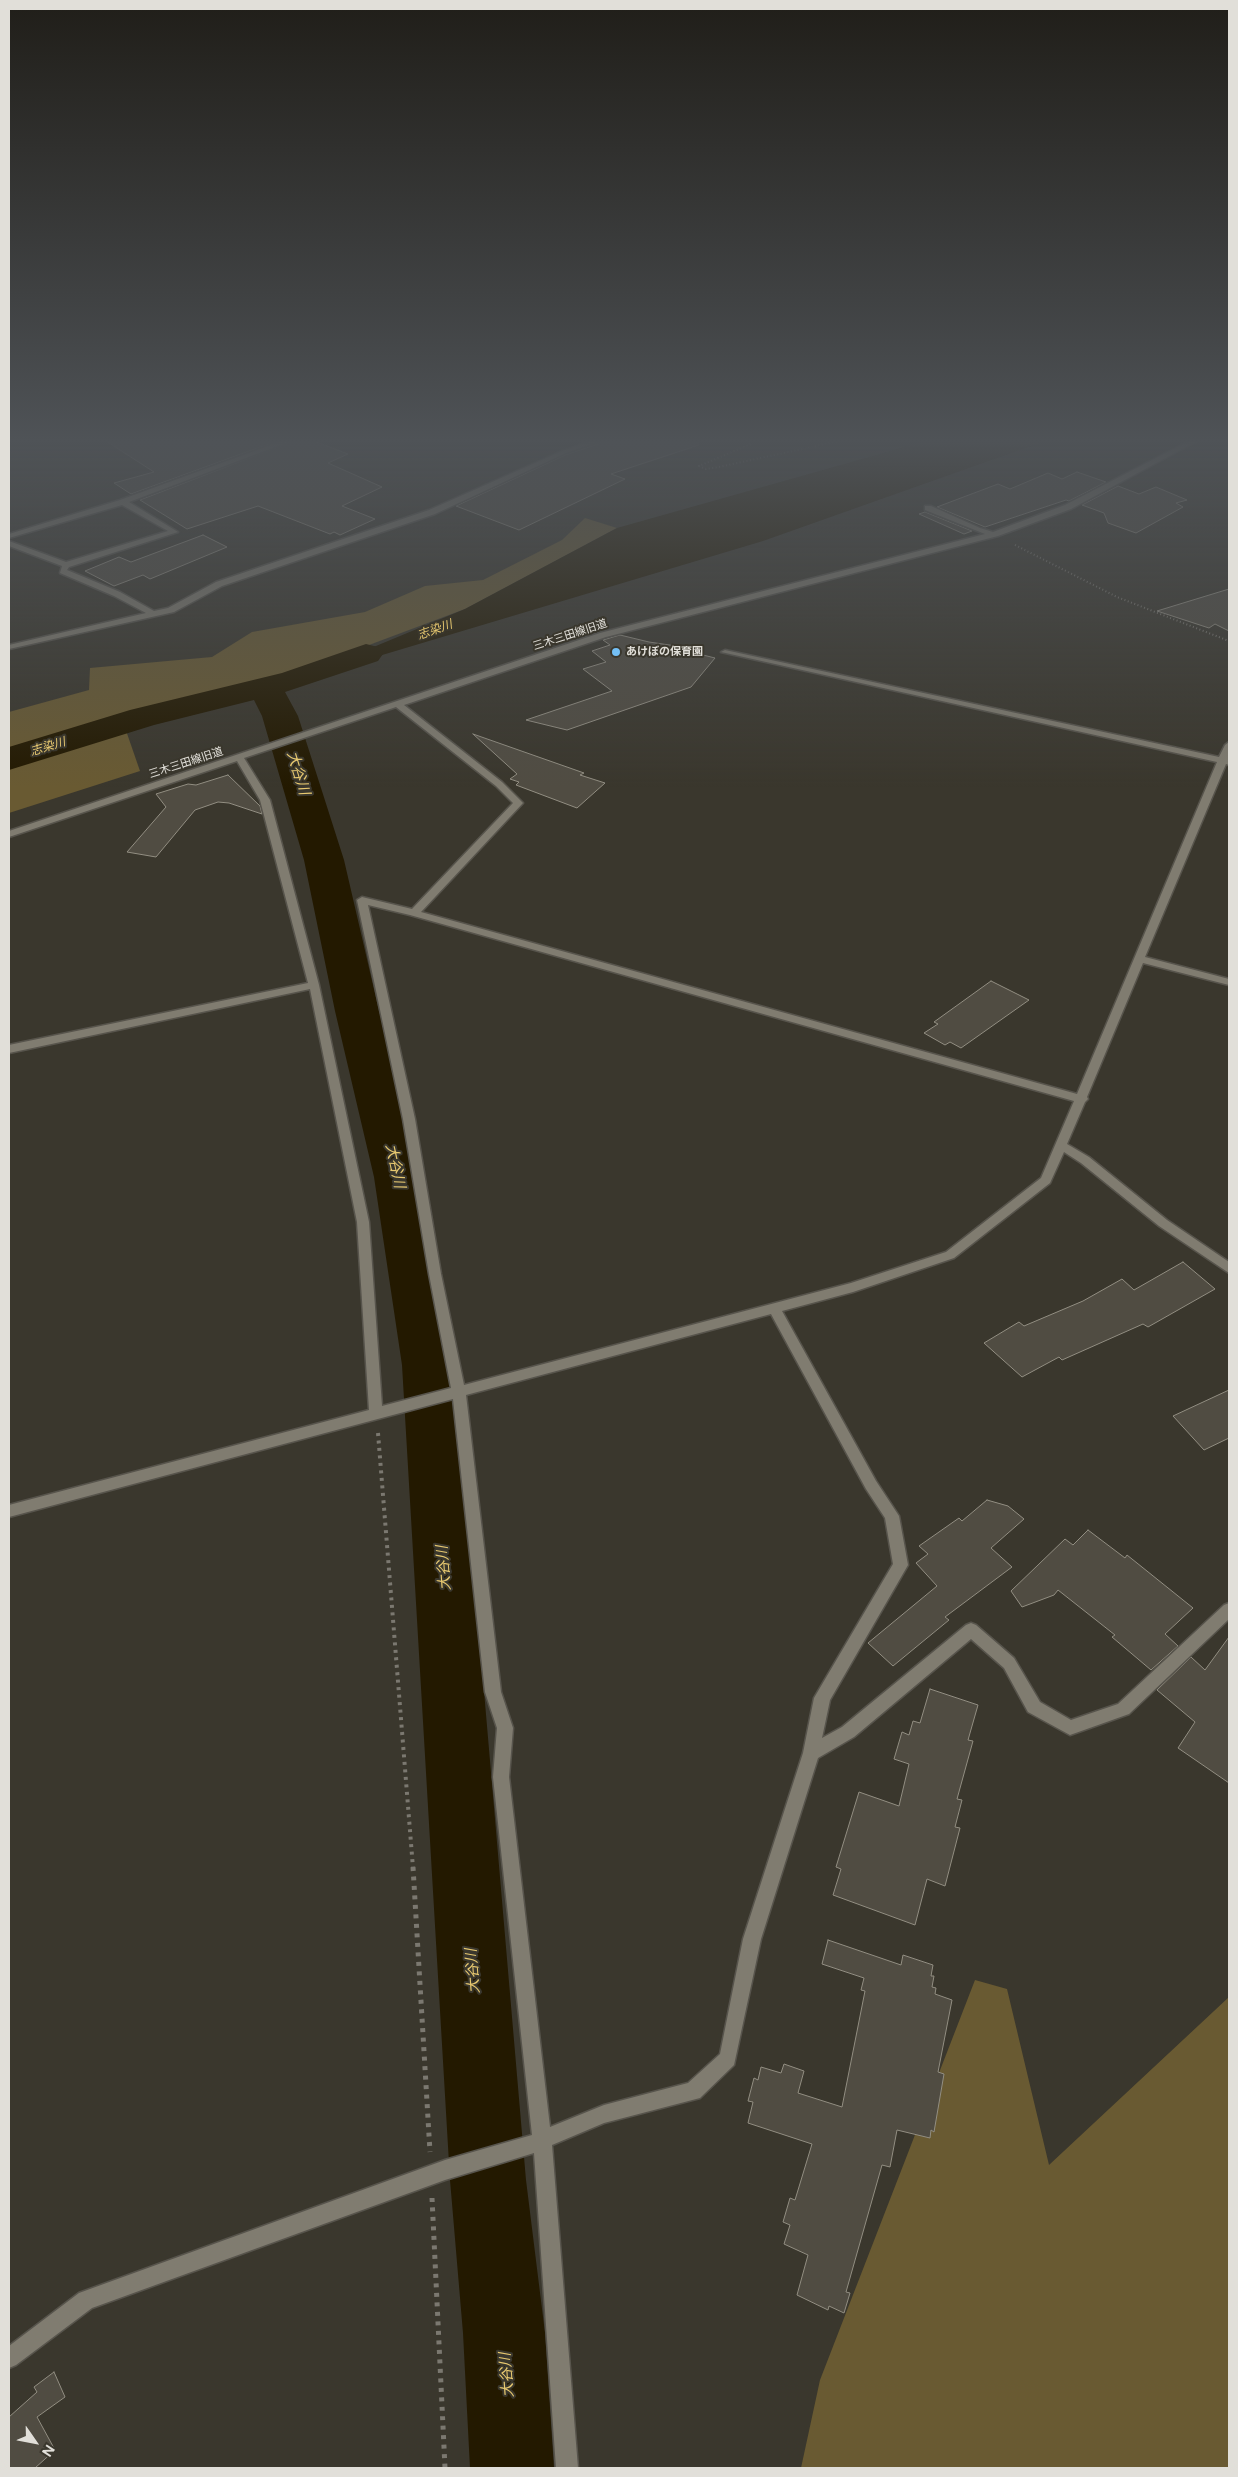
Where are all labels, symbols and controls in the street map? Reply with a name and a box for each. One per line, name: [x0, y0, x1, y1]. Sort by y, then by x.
water label: 志染川: [416, 617, 454, 643]
street label: 三木三田線旧道: [531, 617, 609, 653]
place label: あけぼの保育園: [626, 645, 703, 659]
marker: あけぼの保育園: [610, 646, 622, 658]
water label: 志染川: [29, 735, 67, 759]
street label: 三木三田線旧道: [147, 745, 225, 781]
water label: 大谷川: [283, 749, 313, 797]
water label: 大谷川: [382, 1142, 408, 1190]
water label: 大谷川: [433, 1545, 455, 1591]
water label: 大谷川: [462, 1948, 484, 1994]
water label: 大谷川: [496, 2352, 518, 2398]
north arrow: [10, 2417, 60, 2467]
text: N: [38, 2441, 58, 2460]

